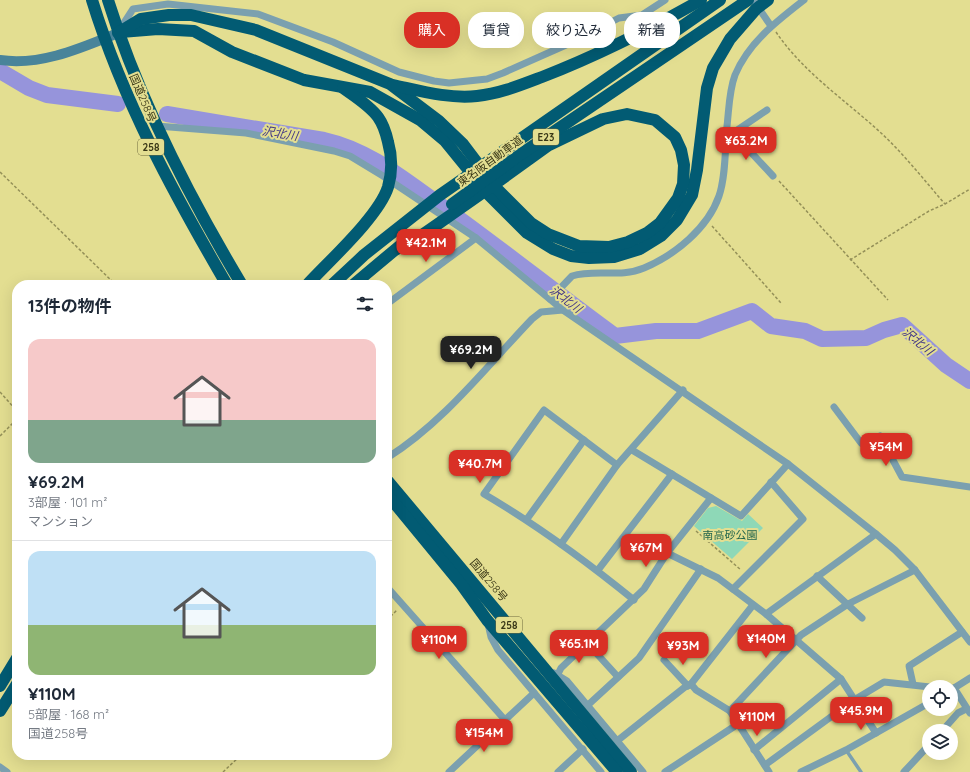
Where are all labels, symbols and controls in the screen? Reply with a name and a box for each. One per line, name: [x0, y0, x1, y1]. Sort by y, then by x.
chip: 購入: [404, 12, 460, 48]
chip: 賃貸: [468, 12, 524, 48]
chip: 絞り込み: [532, 12, 616, 48]
chip: 新着: [624, 12, 680, 48]
street label: 国道258号: [127, 72, 159, 124]
water label: 沢北川: [261, 123, 301, 144]
pin: ¥63.2M: [713, 127, 779, 161]
road number: E23: [533, 129, 559, 145]
text: ¥63.2M: [724, 132, 768, 148]
street label: 東名阪自動車道: [455, 133, 525, 189]
road number: 258: [138, 139, 164, 155]
pin: ¥42.1M: [393, 229, 459, 263]
text: ¥42.1M: [405, 234, 447, 250]
water label: 沢北川: [547, 282, 586, 317]
icon: filters: [354, 293, 376, 315]
text: 13件の物件: [28, 295, 112, 316]
water label: 沢北川: [899, 324, 938, 360]
pin: ¥69.2M: [438, 336, 504, 370]
text: ¥69.2M: [449, 341, 493, 357]
icon: home: [166, 365, 238, 437]
pin: ¥54M: [862, 433, 910, 467]
text: ¥54M: [869, 438, 903, 454]
pin: ¥40.7M: [447, 450, 513, 484]
text: ¥40.7M: [458, 455, 502, 471]
text: ¥69.2M: [28, 471, 84, 492]
text: 3部屋 · 101 m²: [28, 494, 107, 510]
text: マンション: [28, 513, 93, 529]
park label: 南高砂公園: [703, 528, 758, 542]
pin: ¥67M: [622, 534, 670, 568]
text: ¥67M: [630, 539, 662, 555]
street label: 国道258号: [467, 556, 511, 604]
icon: home: [166, 577, 238, 649]
road number: 258: [496, 617, 522, 633]
pin: ¥140M: [738, 625, 794, 659]
pin: ¥110M: [411, 626, 467, 660]
pin: ¥65.1M: [546, 630, 612, 664]
text: ¥140M: [746, 630, 786, 646]
text: ¥110M: [421, 631, 457, 647]
pin: ¥93M: [659, 632, 707, 666]
text: ¥65.1M: [559, 635, 599, 651]
text: ¥93M: [667, 637, 699, 653]
map controls: [922, 680, 958, 760]
button: locate: [922, 680, 958, 716]
text: ¥110M: [28, 683, 76, 704]
pin: ¥45.9M: [828, 697, 894, 731]
text: ¥45.9M: [839, 702, 883, 718]
pin: ¥110M: [729, 703, 785, 737]
text: 5部屋 · 168 m²: [28, 706, 109, 722]
text: ¥110M: [739, 708, 775, 724]
pin: ¥154M: [456, 719, 512, 753]
text: ¥154M: [465, 724, 503, 740]
button: layers: [922, 724, 958, 760]
text: 国道258号: [28, 725, 88, 741]

